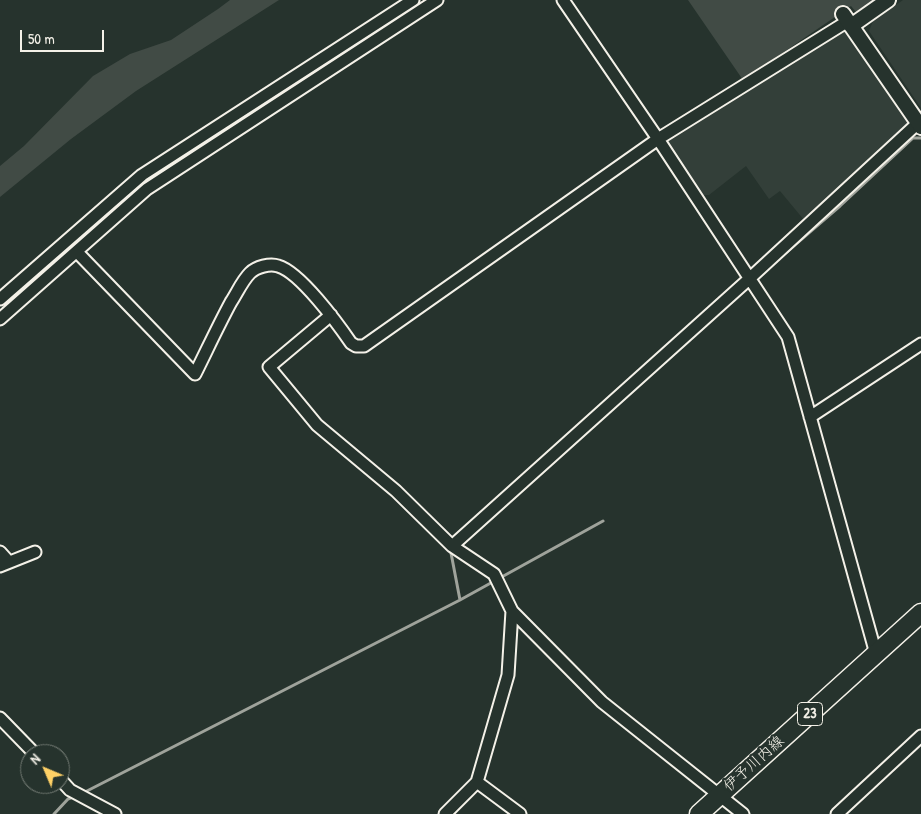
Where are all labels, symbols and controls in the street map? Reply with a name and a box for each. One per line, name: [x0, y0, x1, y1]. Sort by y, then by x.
scale bar: [22, 20, 106, 52]
text: 50 m: [28, 28, 55, 49]
road number: 23: [798, 702, 822, 726]
street label: 伊予川内線: [720, 732, 788, 796]
north arrow: [20, 744, 70, 794]
text: N: [25, 749, 44, 768]

